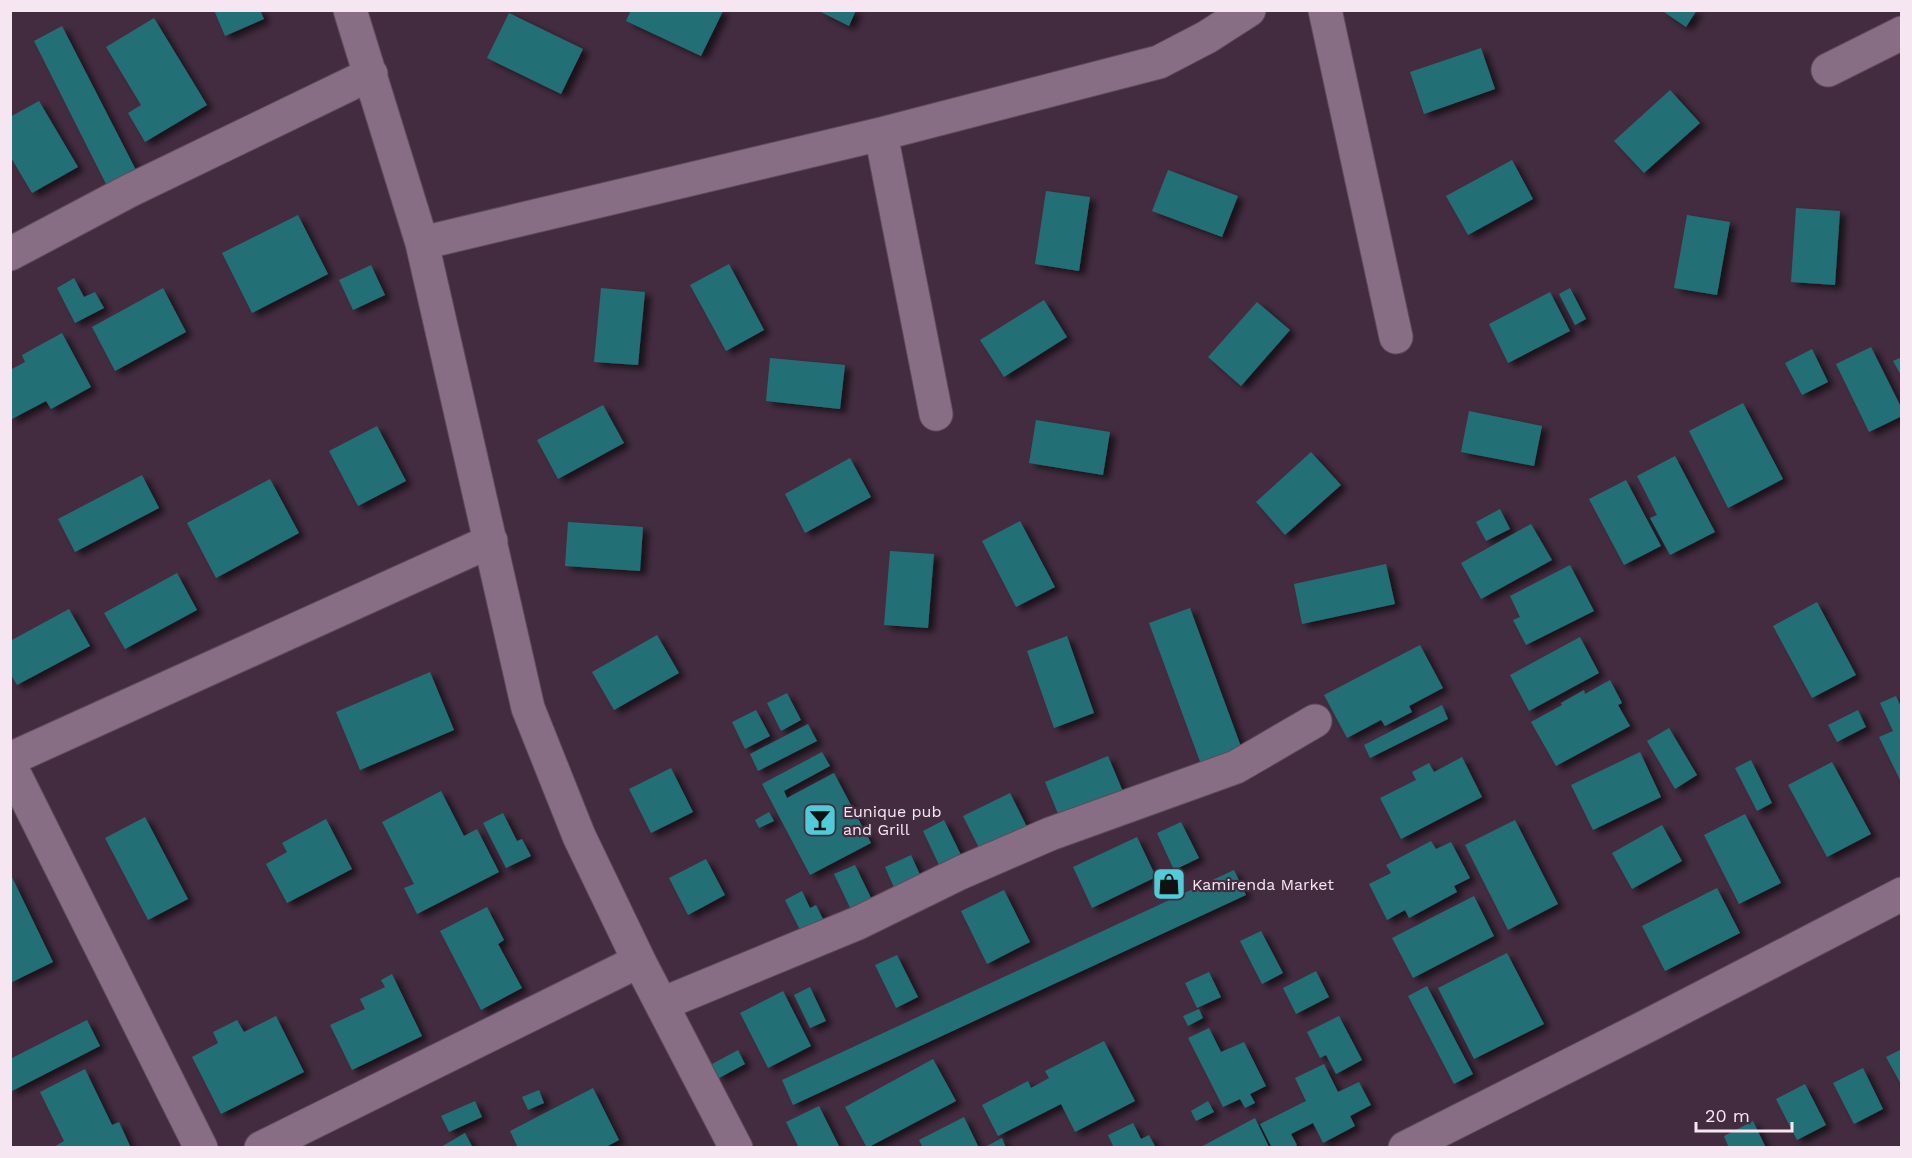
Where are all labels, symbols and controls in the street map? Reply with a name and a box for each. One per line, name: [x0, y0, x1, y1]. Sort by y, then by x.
bar icon: Eunique pub and Grill: [802, 802, 838, 838]
place label: Eunique pub and Grill: [843, 802, 942, 839]
shop icon: Kamirenda Market: [1151, 866, 1187, 902]
place label: Kamirenda Market: [1192, 875, 1334, 894]
scale bar: [1696, 1095, 1792, 1133]
text: 20 m: [1705, 1105, 1750, 1126]

